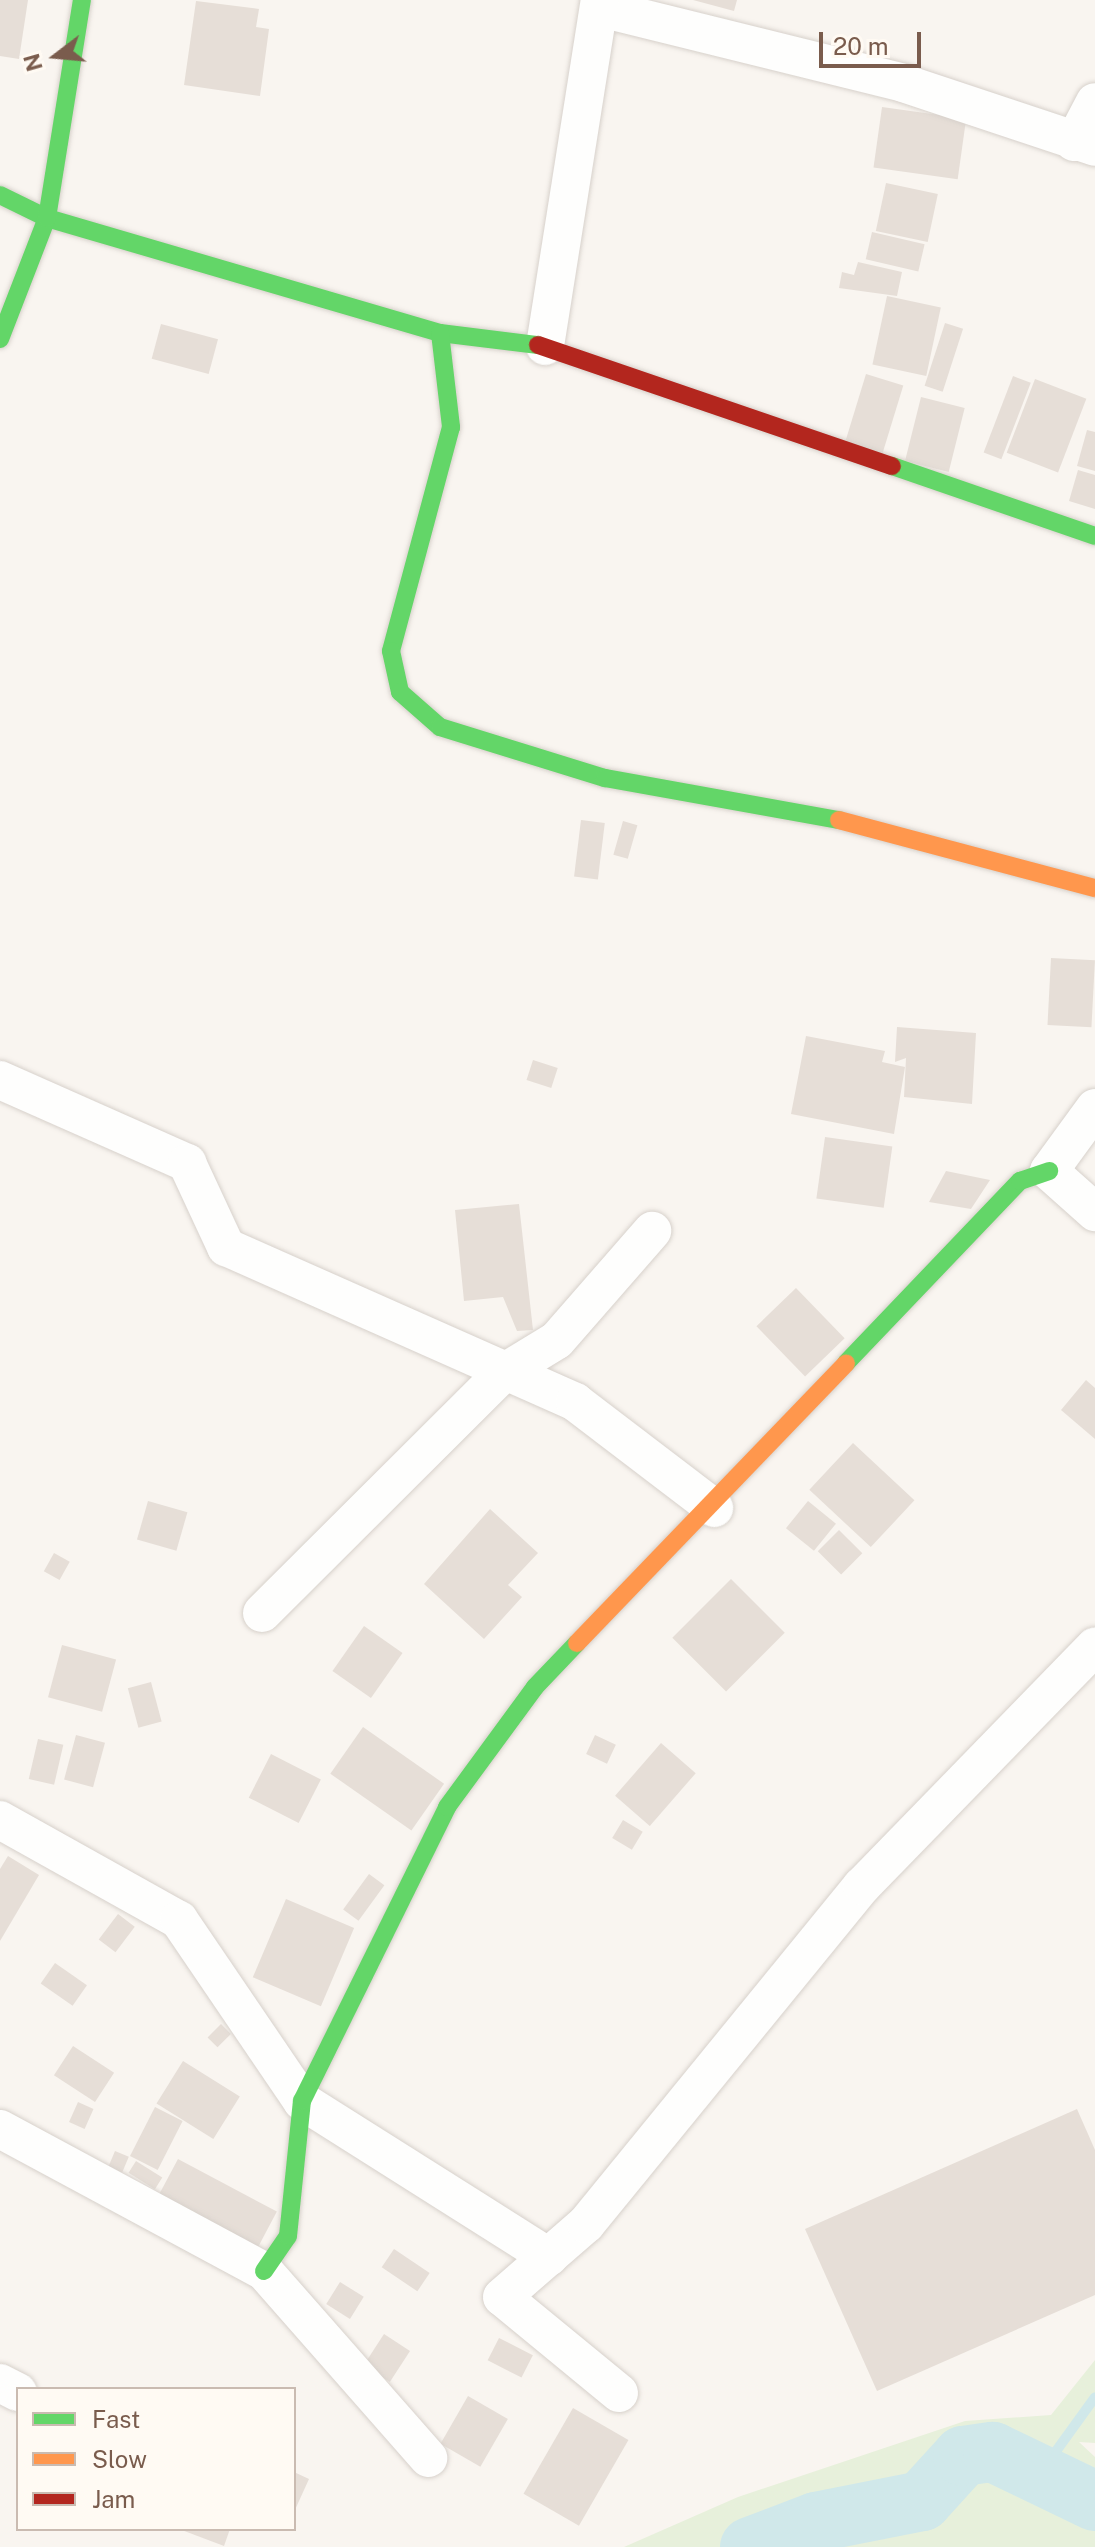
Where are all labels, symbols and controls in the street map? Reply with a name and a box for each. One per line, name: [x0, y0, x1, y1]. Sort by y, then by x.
north arrow: [16, 16, 96, 96]
scale bar: [823, 16, 925, 66]
text: 20 m: [833, 32, 889, 60]
text: N: [18, 51, 48, 74]
legend: [16, 2387, 296, 2531]
text: Fast: [92, 2405, 140, 2433]
text: Slow: [92, 2445, 147, 2473]
text: Jam: [92, 2485, 135, 2513]

